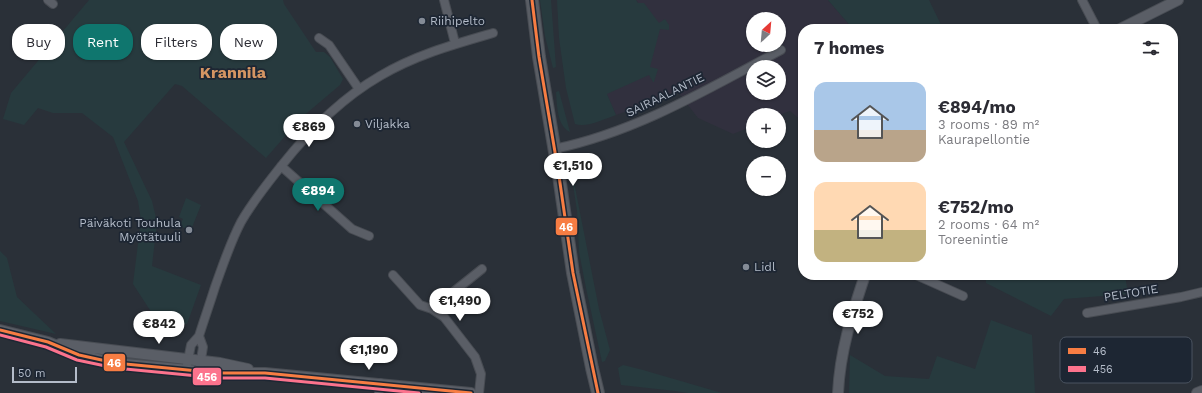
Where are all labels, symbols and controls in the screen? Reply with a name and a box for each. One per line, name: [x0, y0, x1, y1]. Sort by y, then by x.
north arrow: [746, 12, 786, 52]
map controls: [746, 12, 786, 196]
place label: Riihipelto: [430, 14, 485, 28]
marker: Riihipelto: [417, 16, 427, 26]
chip: Buy: [12, 24, 65, 60]
chip: Rent: [73, 24, 133, 60]
chip: Filters: [141, 24, 212, 60]
chip: New: [220, 24, 277, 60]
icon: filters: [1140, 37, 1162, 59]
text: 7 homes: [814, 38, 884, 58]
button: layers: [746, 60, 786, 100]
district label: Krannila: [200, 63, 267, 82]
street label: SAIRAALANTIE: [624, 70, 707, 120]
text: €894/mo: [938, 97, 1016, 117]
icon: home: [846, 98, 894, 146]
button: +: [746, 108, 786, 148]
pin: €869: [285, 114, 333, 148]
place label: Viljakka: [365, 117, 410, 131]
text: 3 rooms · 89 m²: [938, 117, 1039, 132]
text: €869: [292, 119, 326, 134]
marker: Viljakka: [352, 119, 362, 129]
text: Kaurapellontie: [938, 132, 1030, 147]
pin: €1,510: [540, 153, 606, 187]
button: −: [746, 156, 786, 196]
text: €1,510: [553, 158, 593, 173]
pin: €894: [294, 178, 342, 212]
text: €894: [301, 183, 335, 198]
text: €752/mo: [938, 197, 1014, 217]
icon: home: [846, 198, 894, 246]
place label: Päiväkoti Touhula Myötätuuli: [79, 216, 181, 244]
line badge: 46: [555, 217, 578, 236]
text: 2 rooms · 64 m²: [938, 217, 1039, 232]
text: 46: [559, 221, 573, 234]
marker: Päiväkoti Touhula Myötätuuli: [184, 225, 194, 235]
text: Toreenintie: [938, 232, 1008, 247]
place label: Lidl: [754, 260, 776, 274]
marker: Lidl: [741, 262, 751, 272]
street label: PELTOTIE: [1103, 282, 1159, 304]
pin: €1,490: [427, 288, 493, 322]
text: €1,490: [438, 293, 482, 308]
pin: €752: [834, 301, 882, 335]
text: €752: [842, 306, 874, 321]
pin: €842: [135, 311, 183, 345]
text: €842: [142, 316, 176, 331]
pin: €1,190: [336, 337, 402, 371]
legend: [1060, 337, 1192, 383]
text: €1,190: [349, 342, 389, 357]
text: 46: [1093, 345, 1107, 358]
line badge: 46: [103, 353, 126, 372]
text: 46: [107, 357, 121, 370]
text: 456: [1093, 363, 1113, 376]
scale bar: [12, 365, 77, 384]
text: 50 m: [18, 367, 45, 380]
line badge: 456: [192, 367, 222, 386]
text: 456: [197, 371, 217, 384]

